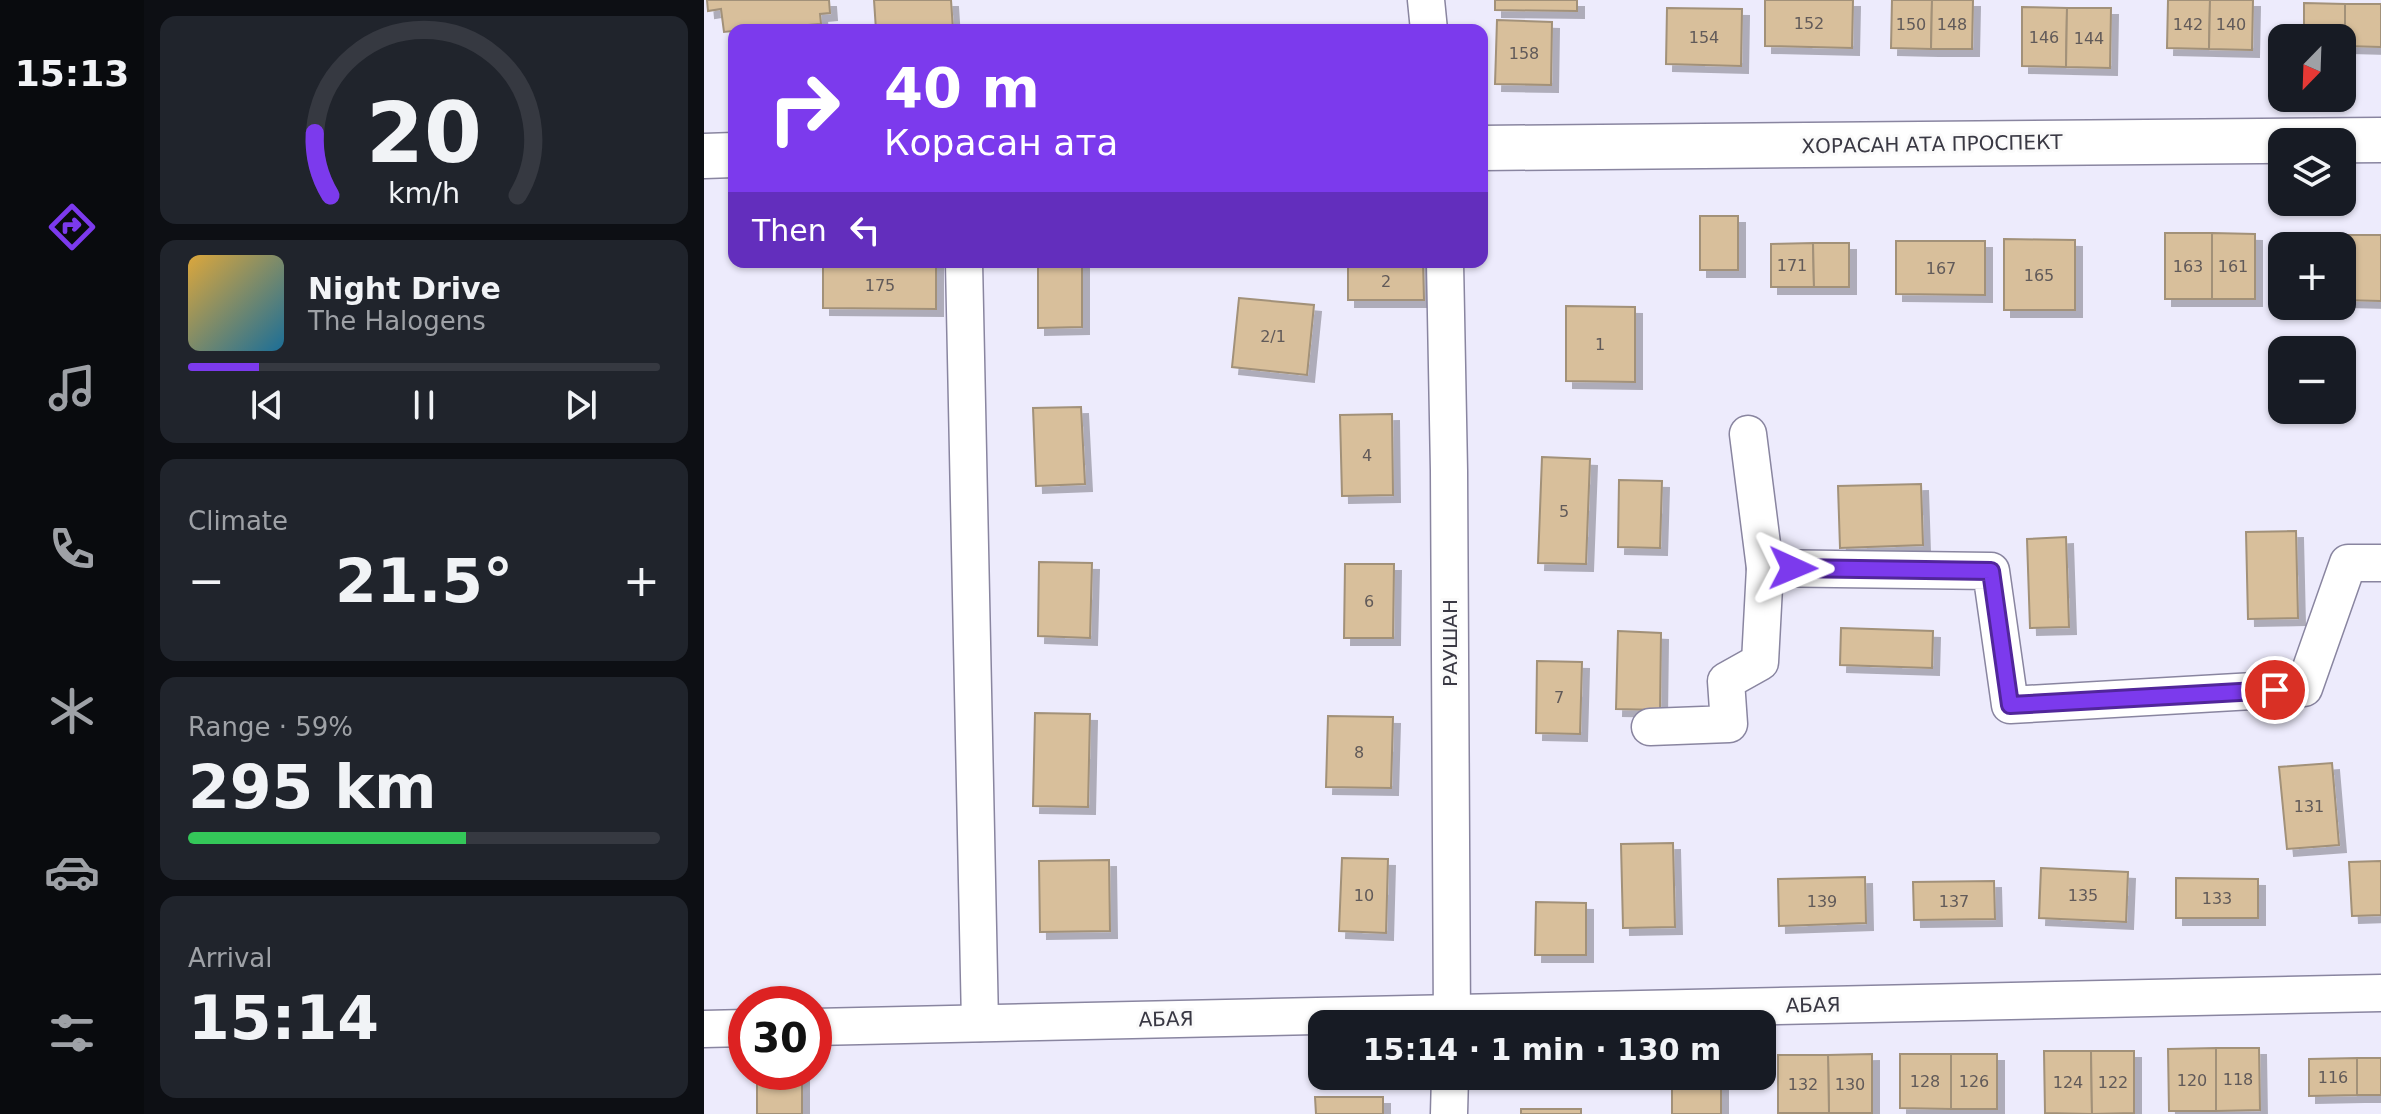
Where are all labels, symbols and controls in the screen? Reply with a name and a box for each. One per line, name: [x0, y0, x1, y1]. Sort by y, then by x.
house number: 152: [1794, 14, 1824, 33]
house number: 150: [1896, 15, 1926, 34]
house number: 148: [1937, 15, 1967, 34]
house number: 142: [2173, 15, 2203, 34]
house number: 140: [2216, 15, 2246, 34]
north arrow: [2268, 24, 2356, 112]
map controls: [2268, 24, 2356, 424]
house number: 154: [1689, 28, 1719, 47]
house number: 146: [2029, 28, 2059, 47]
house number: 144: [2074, 29, 2104, 48]
house number: 158: [1509, 44, 1539, 63]
text: 15:13: [15, 53, 129, 94]
text: 40 m: [884, 55, 1040, 120]
icon: right: [752, 56, 856, 160]
text: 20: [366, 85, 482, 182]
text: Корасан ата: [884, 122, 1118, 163]
button: layers: [2268, 128, 2356, 216]
street label: ХОРАСАН АТА ПРОСПЕКТ: [1801, 130, 2063, 158]
text: km/h: [388, 176, 460, 210]
icon: directions: [44, 199, 100, 255]
icon: left: [843, 208, 887, 252]
text: Then: [752, 213, 827, 248]
button: +: [2268, 232, 2356, 320]
house number: 171: [1777, 256, 1807, 275]
house number: 163: [2173, 257, 2203, 276]
house number: 161: [2218, 257, 2248, 276]
house number: 167: [1926, 259, 1956, 278]
house number: 165: [2024, 266, 2054, 285]
text: Night Drive: [308, 271, 501, 306]
house number: 2: [1381, 272, 1391, 291]
house number: 175: [865, 276, 895, 295]
text: The Halogens: [308, 306, 486, 336]
house number: 2/1: [1260, 327, 1286, 346]
house number: 1: [1595, 335, 1605, 354]
button: −: [2268, 336, 2356, 424]
icon: music: [44, 360, 100, 416]
icon: previous: [245, 383, 289, 427]
icon: pause: [402, 383, 446, 427]
icon: next: [559, 383, 603, 427]
house number: 4: [1362, 446, 1372, 465]
house number: 5: [1559, 502, 1569, 521]
text: Climate: [188, 506, 288, 536]
icon: phone: [44, 521, 100, 577]
position arrow: [1751, 526, 1835, 610]
text: 21.5°: [335, 546, 513, 616]
text: −: [188, 555, 225, 606]
text: +: [623, 555, 660, 606]
house number: 6: [1364, 592, 1374, 611]
street label: РАУШАН: [1438, 599, 1462, 687]
pin: [2241, 656, 2309, 724]
icon: arrive: [2253, 668, 2297, 712]
icon: climate: [44, 683, 100, 739]
house number: 7: [1554, 688, 1564, 707]
text: Range · 59%: [188, 712, 353, 742]
house number: 8: [1354, 743, 1364, 762]
text: 295 km: [188, 752, 437, 822]
house number: 131: [2294, 797, 2324, 816]
icon: car: [44, 844, 100, 900]
house number: 10: [1354, 886, 1374, 905]
house number: 135: [2068, 886, 2098, 905]
house number: 133: [2202, 889, 2232, 908]
house number: 139: [1807, 892, 1837, 911]
house number: 137: [1939, 892, 1969, 911]
text: Arrival: [188, 943, 272, 973]
text: 15:14: [188, 983, 379, 1053]
speed limit sign: 30: [728, 986, 832, 1090]
street label: АБАЯ: [1785, 993, 1841, 1017]
icon: filters: [44, 1005, 100, 1061]
street label: АБАЯ: [1138, 1007, 1194, 1031]
text: 15:14 · 1 min · 130 m: [1363, 1032, 1721, 1067]
house number: 116: [2318, 1068, 2348, 1087]
house number: 118: [2223, 1070, 2253, 1089]
house number: 120: [2177, 1071, 2207, 1090]
house number: 128: [1910, 1072, 1940, 1091]
house number: 126: [1959, 1072, 1989, 1091]
house number: 124: [2053, 1073, 2083, 1092]
house number: 122: [2098, 1073, 2128, 1092]
house number: 132: [1788, 1075, 1818, 1094]
house number: 130: [1835, 1075, 1865, 1094]

